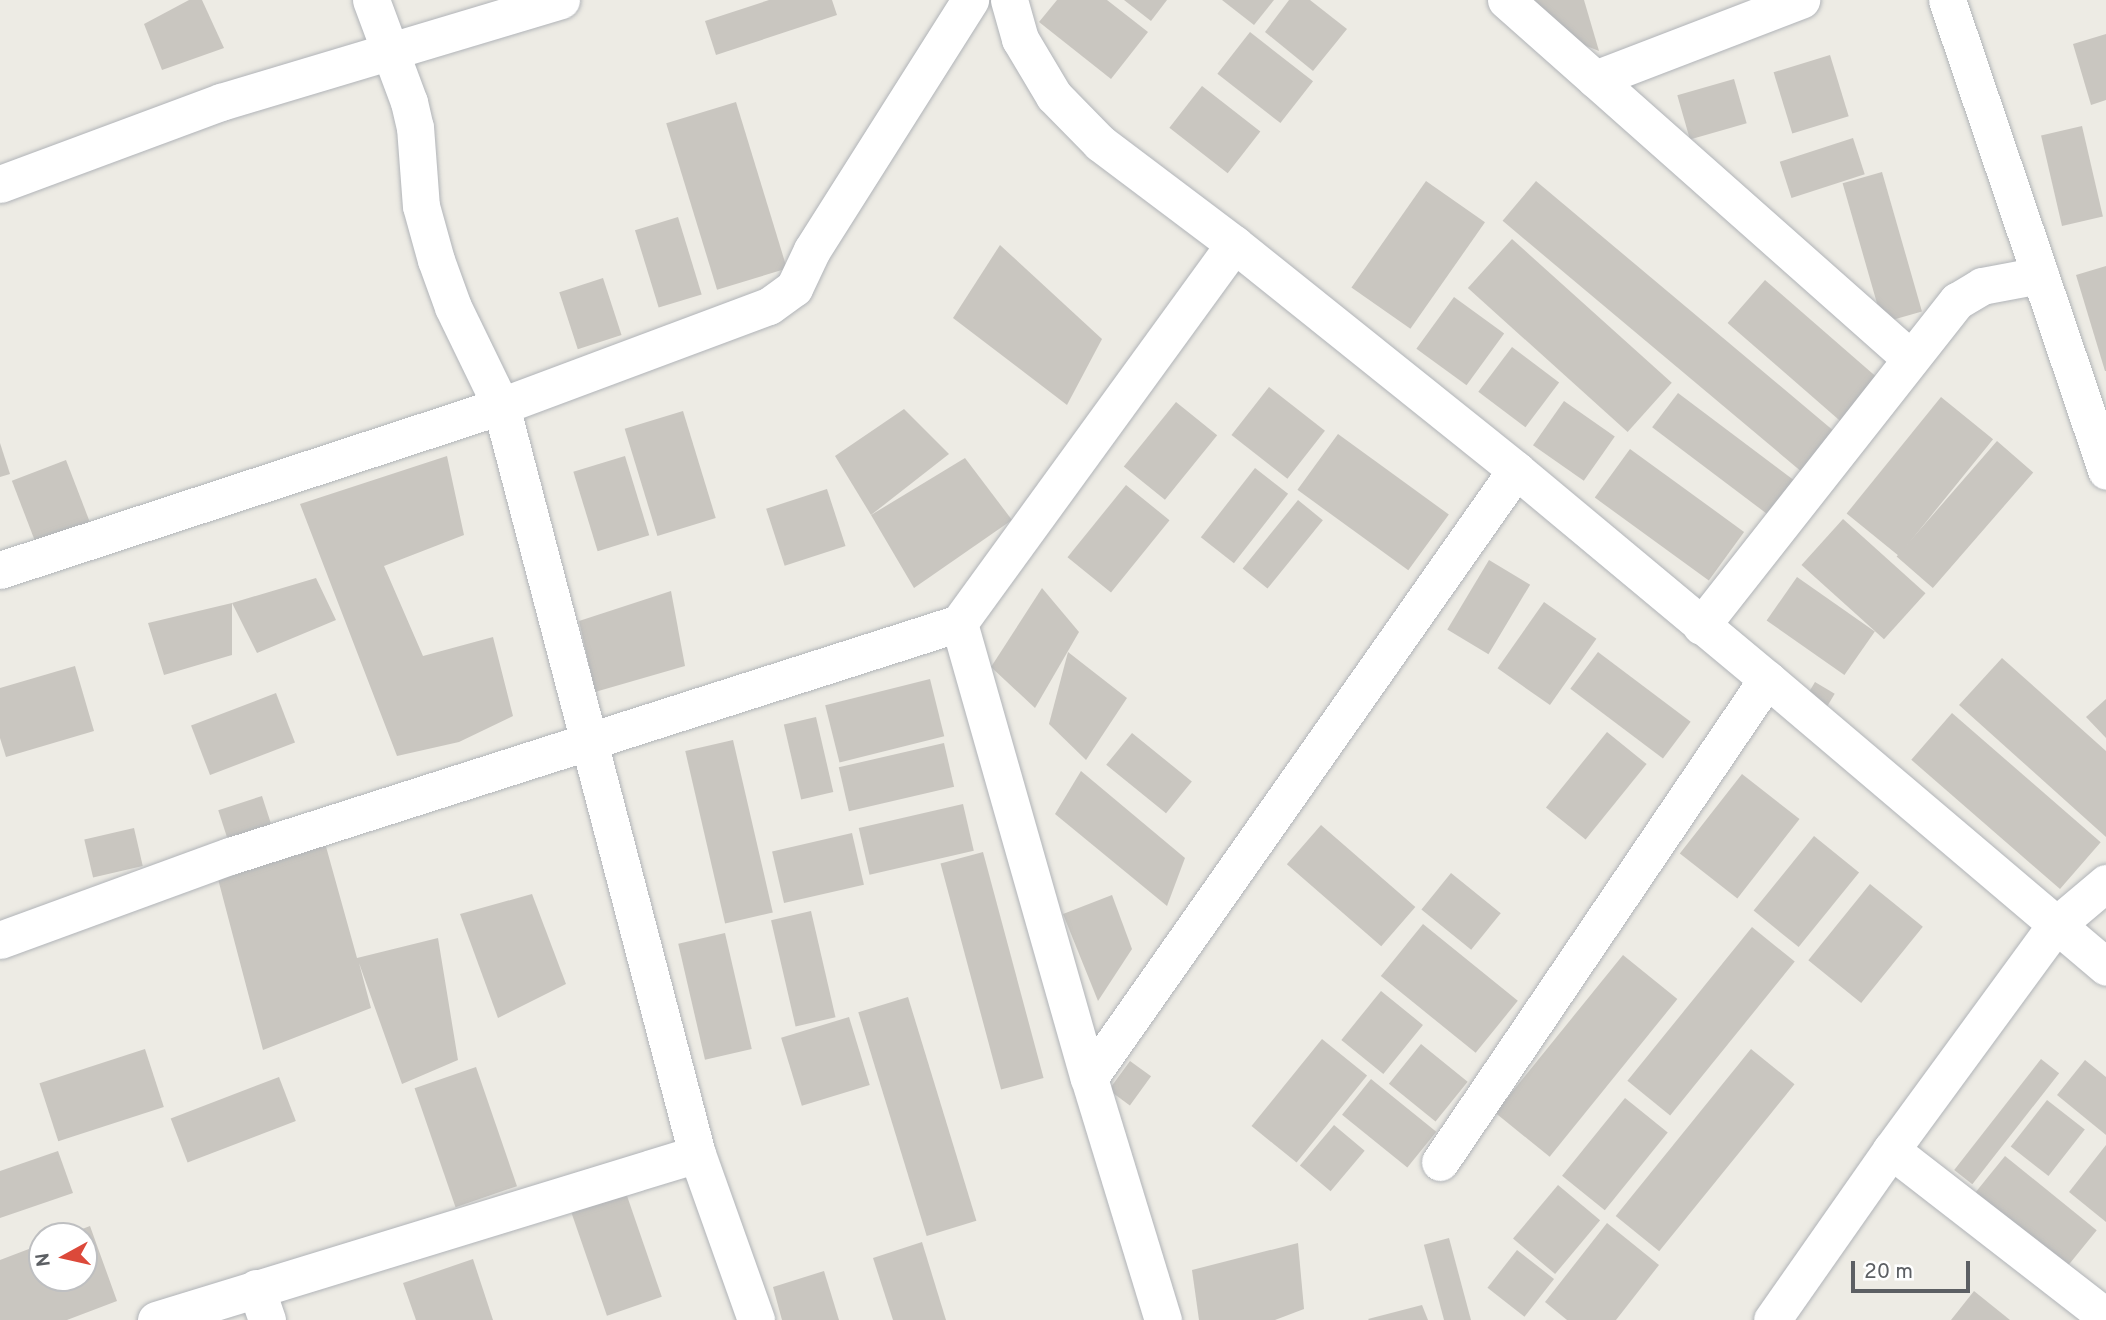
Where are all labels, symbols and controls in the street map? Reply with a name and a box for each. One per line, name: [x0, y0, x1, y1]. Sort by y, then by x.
north arrow: [28, 1222, 98, 1292]
scale bar: [1854, 1246, 1973, 1290]
text: N: [31, 1251, 57, 1268]
text: 20 m: [1864, 1259, 1913, 1286]

